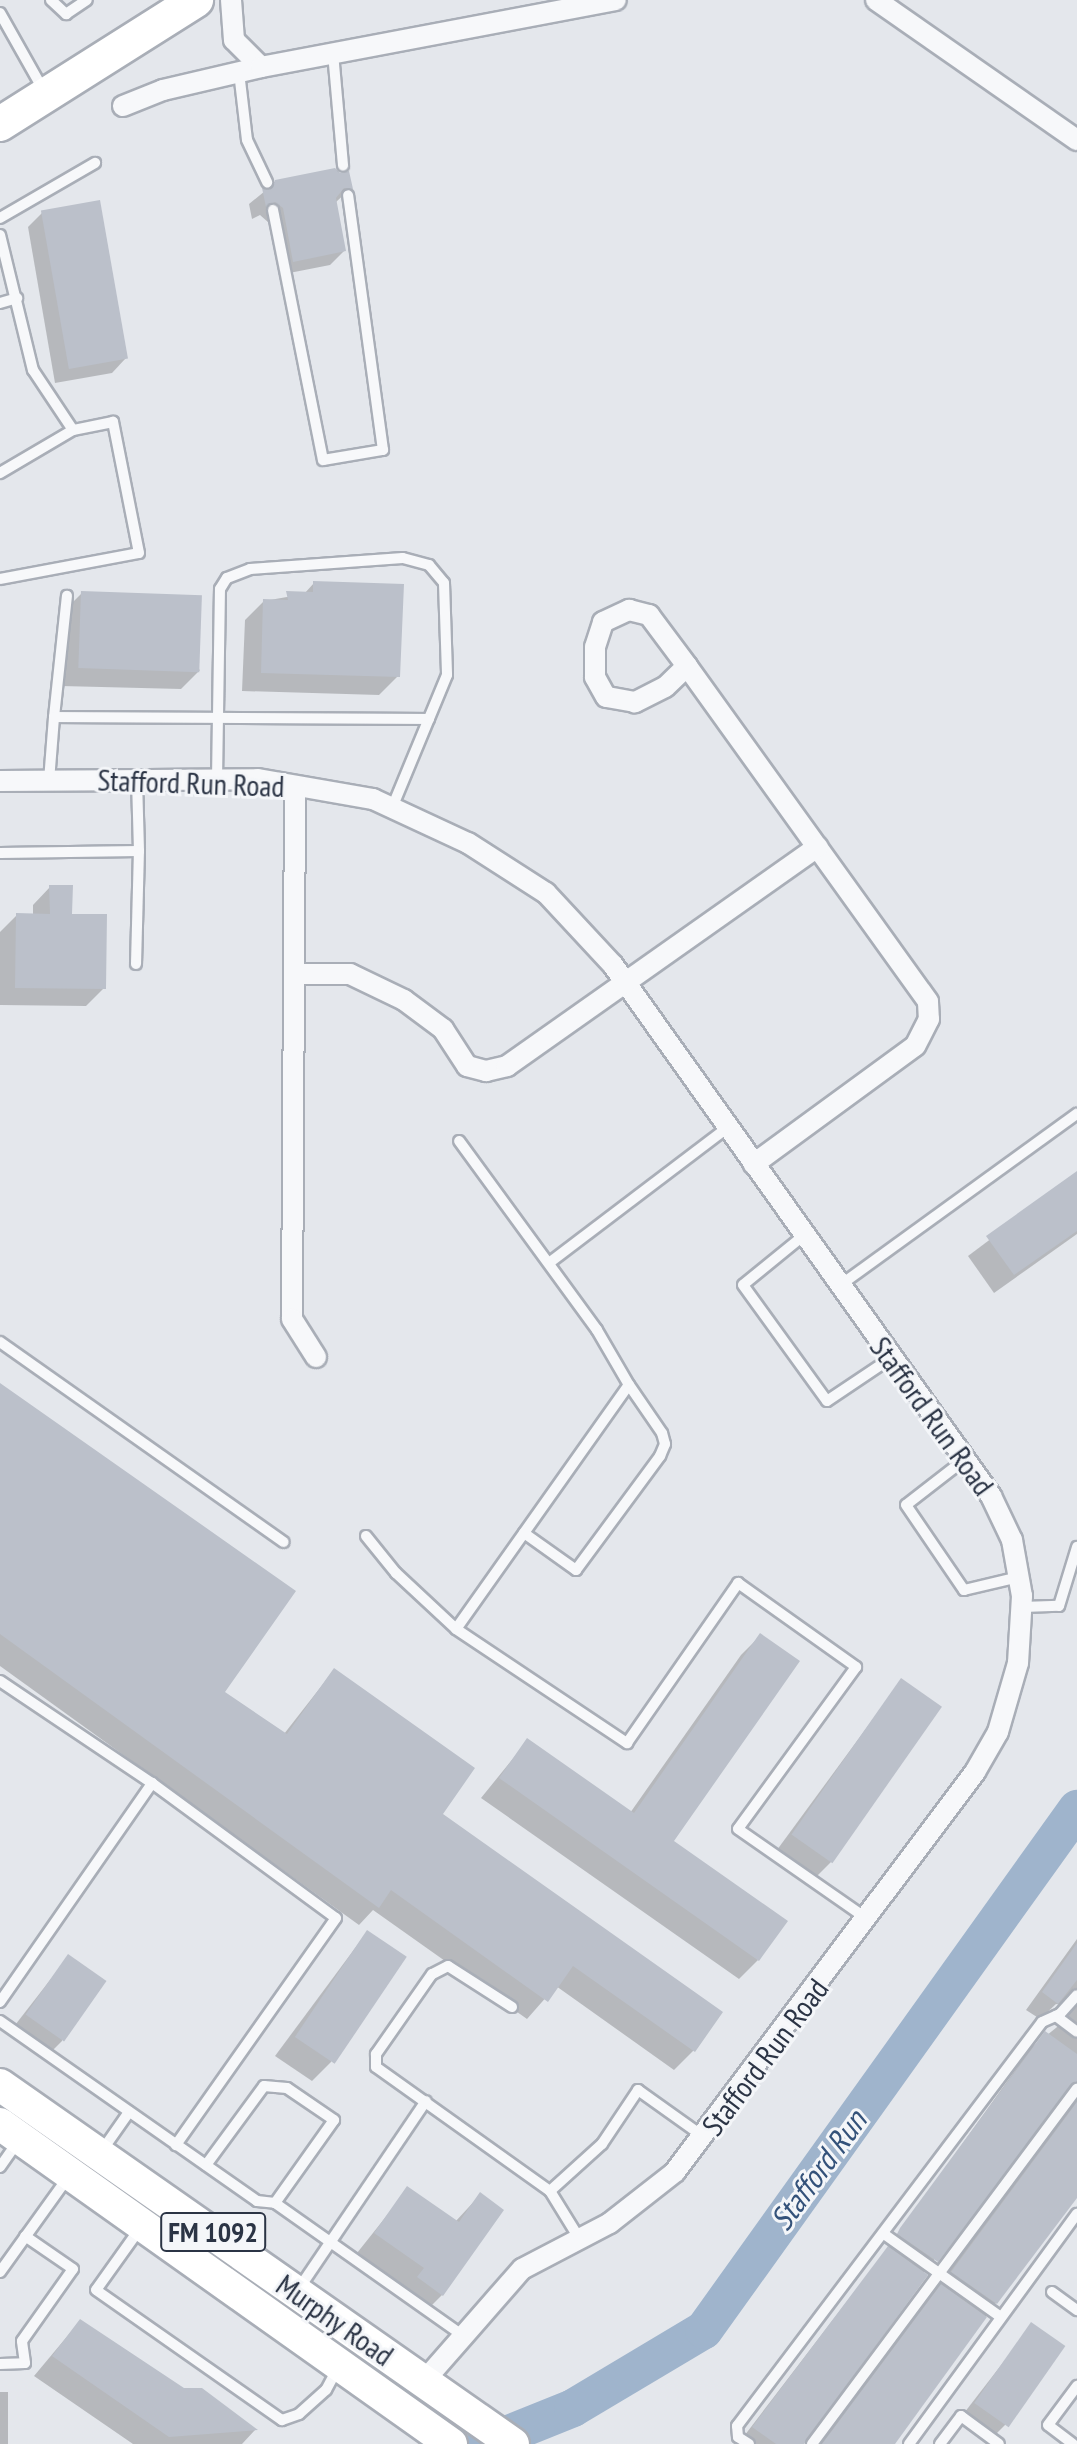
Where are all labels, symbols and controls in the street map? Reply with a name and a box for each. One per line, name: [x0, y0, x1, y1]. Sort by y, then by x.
street label: Stafford Run Road: [97, 762, 285, 804]
street label: Stafford Run Road: [863, 1330, 1001, 1502]
street label: Stafford Run Road: [694, 1972, 836, 2142]
water label: Stafford Run: [762, 2103, 874, 2237]
road number: FM 1092: [159, 2208, 267, 2256]
street label: Murphy Road: [269, 2266, 401, 2374]

